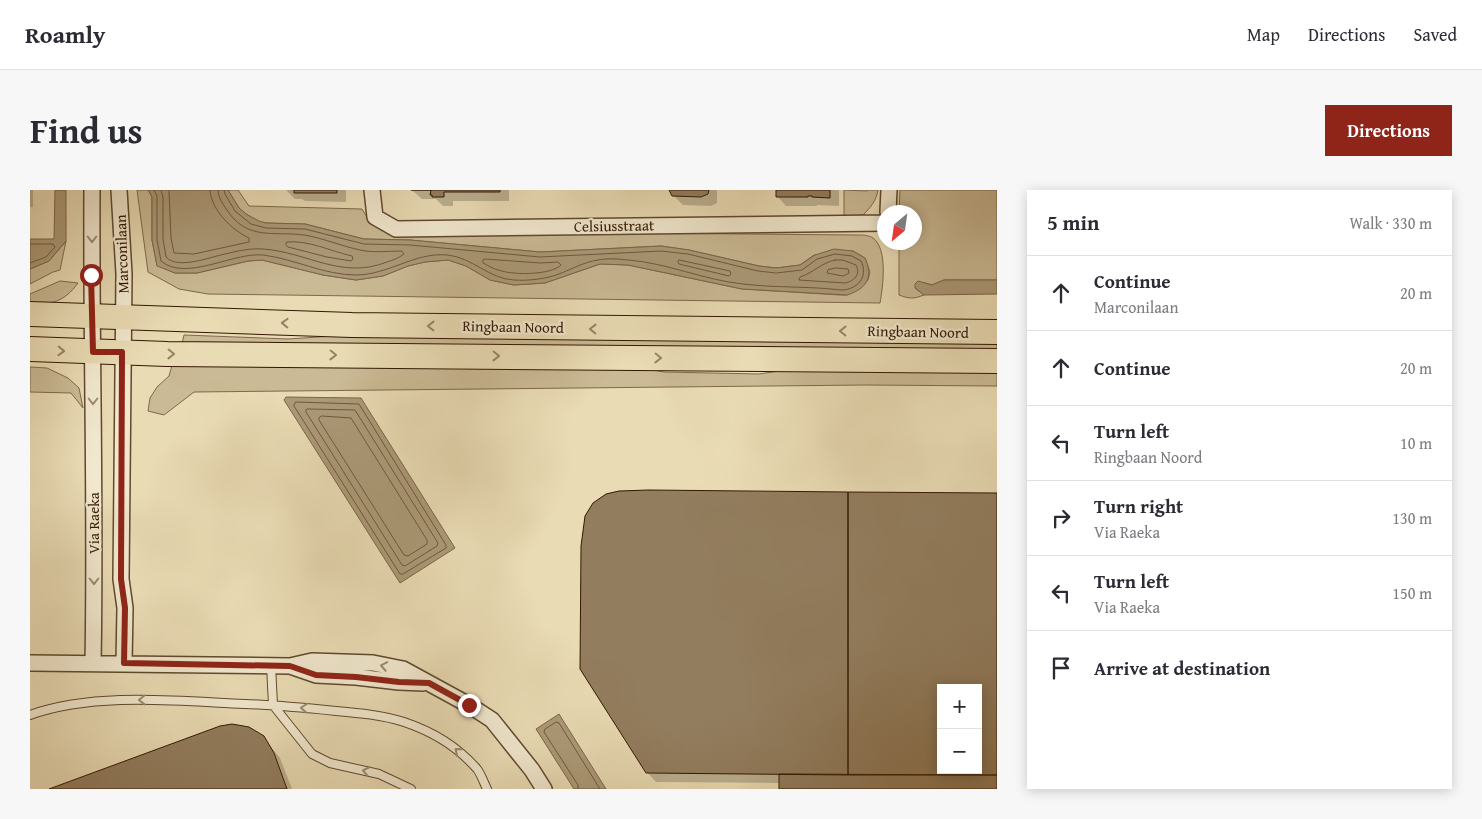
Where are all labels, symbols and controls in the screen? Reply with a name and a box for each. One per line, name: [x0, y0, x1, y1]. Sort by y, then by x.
text: Roamly: [25, 17, 105, 52]
text: Map: [1247, 21, 1280, 48]
text: Directions: [1308, 21, 1385, 48]
text: Saved: [1413, 21, 1457, 48]
text: Find us: [30, 105, 143, 156]
button: Directions: [1325, 105, 1452, 156]
north arrow: [877, 205, 922, 250]
text: 5 min: [1047, 207, 1099, 238]
text: Walk · 330 m: [1349, 211, 1432, 235]
street label: Marconilaan: [110, 214, 133, 294]
street label: Celsiusstraat: [574, 214, 655, 237]
one-way arrow: [87, 235, 97, 243]
route start: [80, 264, 103, 287]
text: Continue: [1094, 267, 1171, 295]
icon: ahead: [1047, 279, 1075, 307]
text: 20 m: [1400, 281, 1432, 305]
text: Marconilaan: [1094, 295, 1178, 319]
street label: Ringbaan Noord: [462, 315, 564, 338]
one-way arrow: [281, 317, 289, 328]
street label: Ringbaan Noord: [867, 320, 969, 343]
one-way arrow: [427, 321, 434, 331]
one-way arrow: [589, 323, 597, 334]
one-way arrow: [839, 326, 847, 336]
one-way arrow: [58, 345, 66, 356]
one-way arrow: [167, 348, 175, 359]
one-way arrow: [330, 350, 338, 360]
one-way arrow: [492, 351, 500, 362]
one-way arrow: [655, 353, 663, 363]
icon: ahead: [1047, 354, 1075, 382]
text: Continue: [1094, 354, 1171, 382]
text: 20 m: [1400, 356, 1432, 380]
one-way arrow: [88, 398, 98, 405]
text: Turn left: [1094, 417, 1169, 445]
icon: left: [1047, 429, 1075, 457]
text: 10 m: [1400, 431, 1432, 455]
text: Ringbaan Noord: [1094, 445, 1202, 469]
street label: Via Raeka: [83, 492, 104, 554]
text: Turn right: [1094, 492, 1183, 520]
icon: right: [1047, 504, 1075, 532]
text: 130 m: [1392, 506, 1432, 530]
text: Via Raeka: [1094, 520, 1160, 544]
text: Turn left: [1094, 567, 1169, 595]
one-way arrow: [89, 578, 99, 585]
icon: left: [1047, 579, 1075, 607]
text: 150 m: [1392, 581, 1432, 605]
text: Via Raeka: [1094, 595, 1160, 619]
icon: arrive: [1047, 654, 1075, 682]
text: Arrive at destination: [1094, 654, 1270, 682]
one-way arrow: [379, 661, 388, 671]
map controls: [937, 684, 982, 774]
button: +: [937, 684, 982, 729]
route end: [458, 694, 481, 717]
one-way arrow: [138, 695, 146, 705]
one-way arrow: [300, 703, 308, 714]
button: −: [937, 729, 982, 774]
one-way arrow: [454, 748, 463, 757]
one-way arrow: [361, 766, 370, 777]

